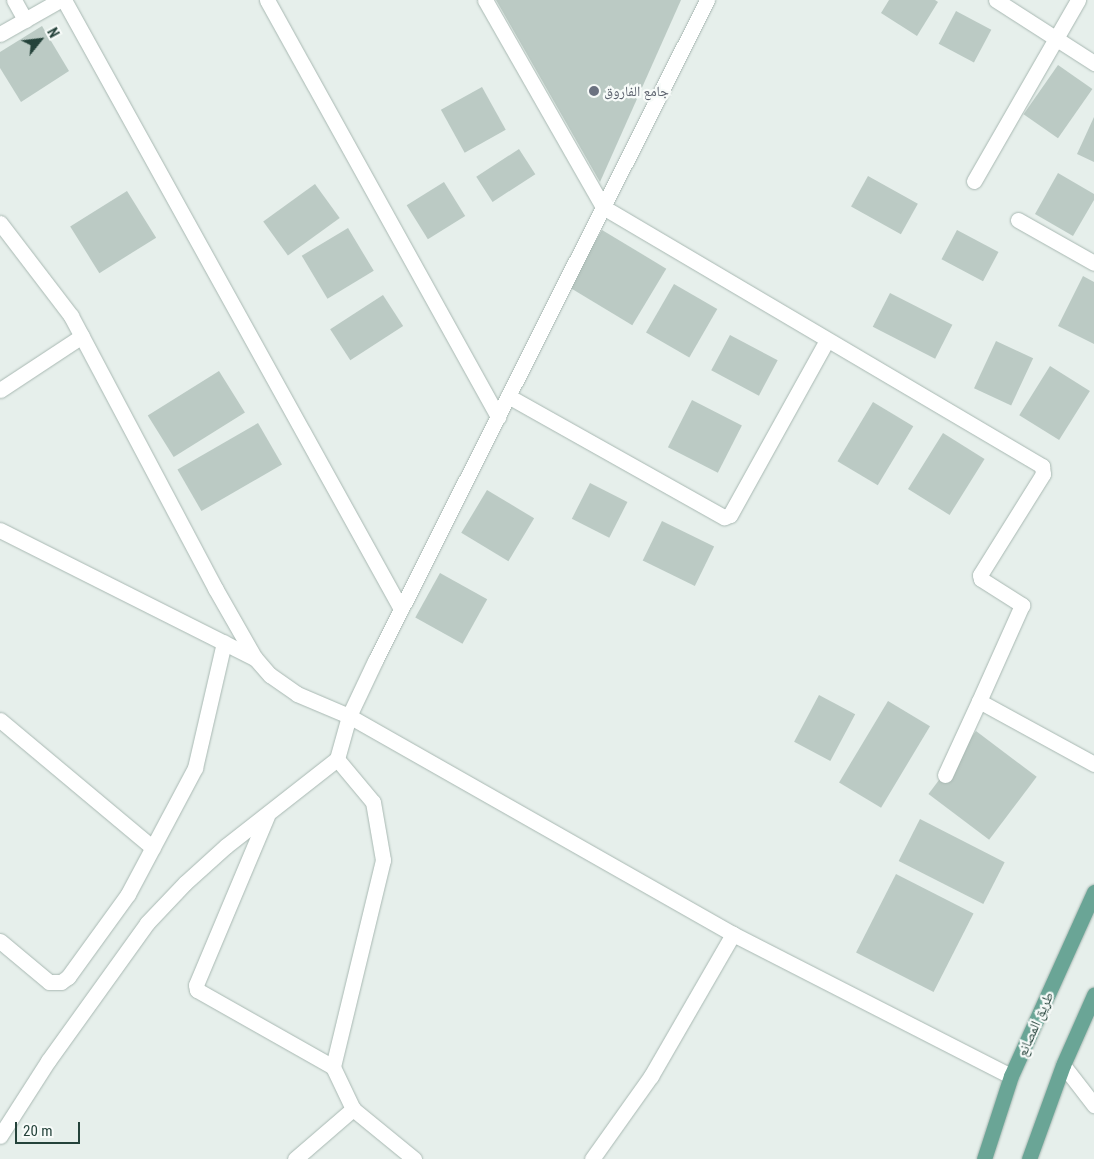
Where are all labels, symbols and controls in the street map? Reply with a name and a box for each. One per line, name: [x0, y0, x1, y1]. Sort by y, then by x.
north arrow: [15, 15, 65, 65]
text: N: [44, 25, 62, 40]
place label: جامع الفاروق: [604, 83, 669, 99]
marker: جامع الفاروق: [588, 85, 600, 97]
street label: طريق المصانع: [1013, 989, 1057, 1059]
scale bar: [18, 1112, 82, 1144]
text: 20 m: [23, 1122, 53, 1140]

